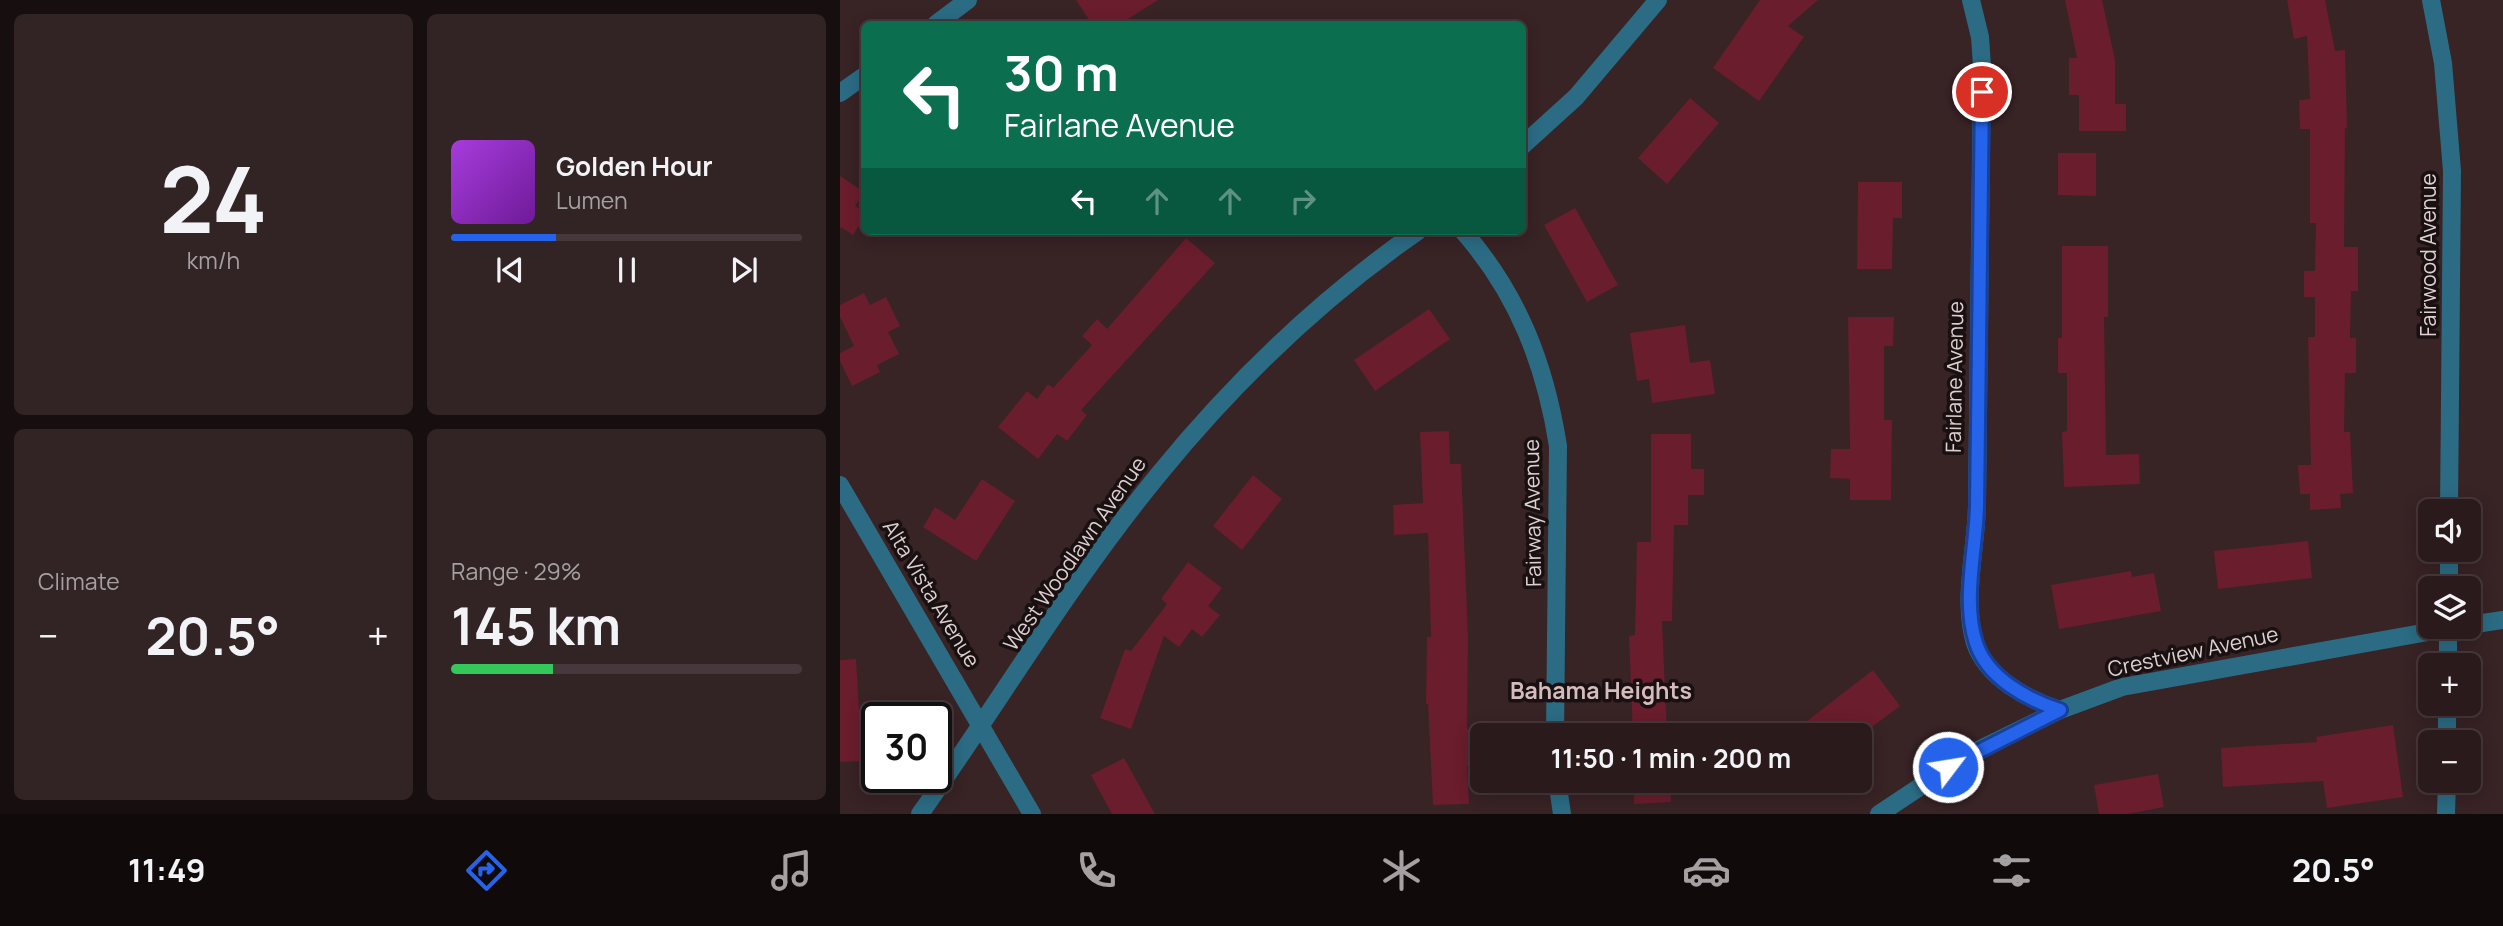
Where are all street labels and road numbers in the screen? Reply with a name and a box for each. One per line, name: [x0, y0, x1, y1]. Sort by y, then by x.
street label: Fairwood Avenue: [2414, 173, 2442, 337]
street label: Fairlane Avenue: [1939, 301, 1969, 453]
street label: Fairway Avenue: [1517, 439, 1547, 587]
street label: West Woodlawn Avenue: [997, 451, 1152, 656]
street label: Alta Vista Avenue: [877, 515, 987, 672]
street label: Crestview Avenue: [2105, 619, 2281, 683]

